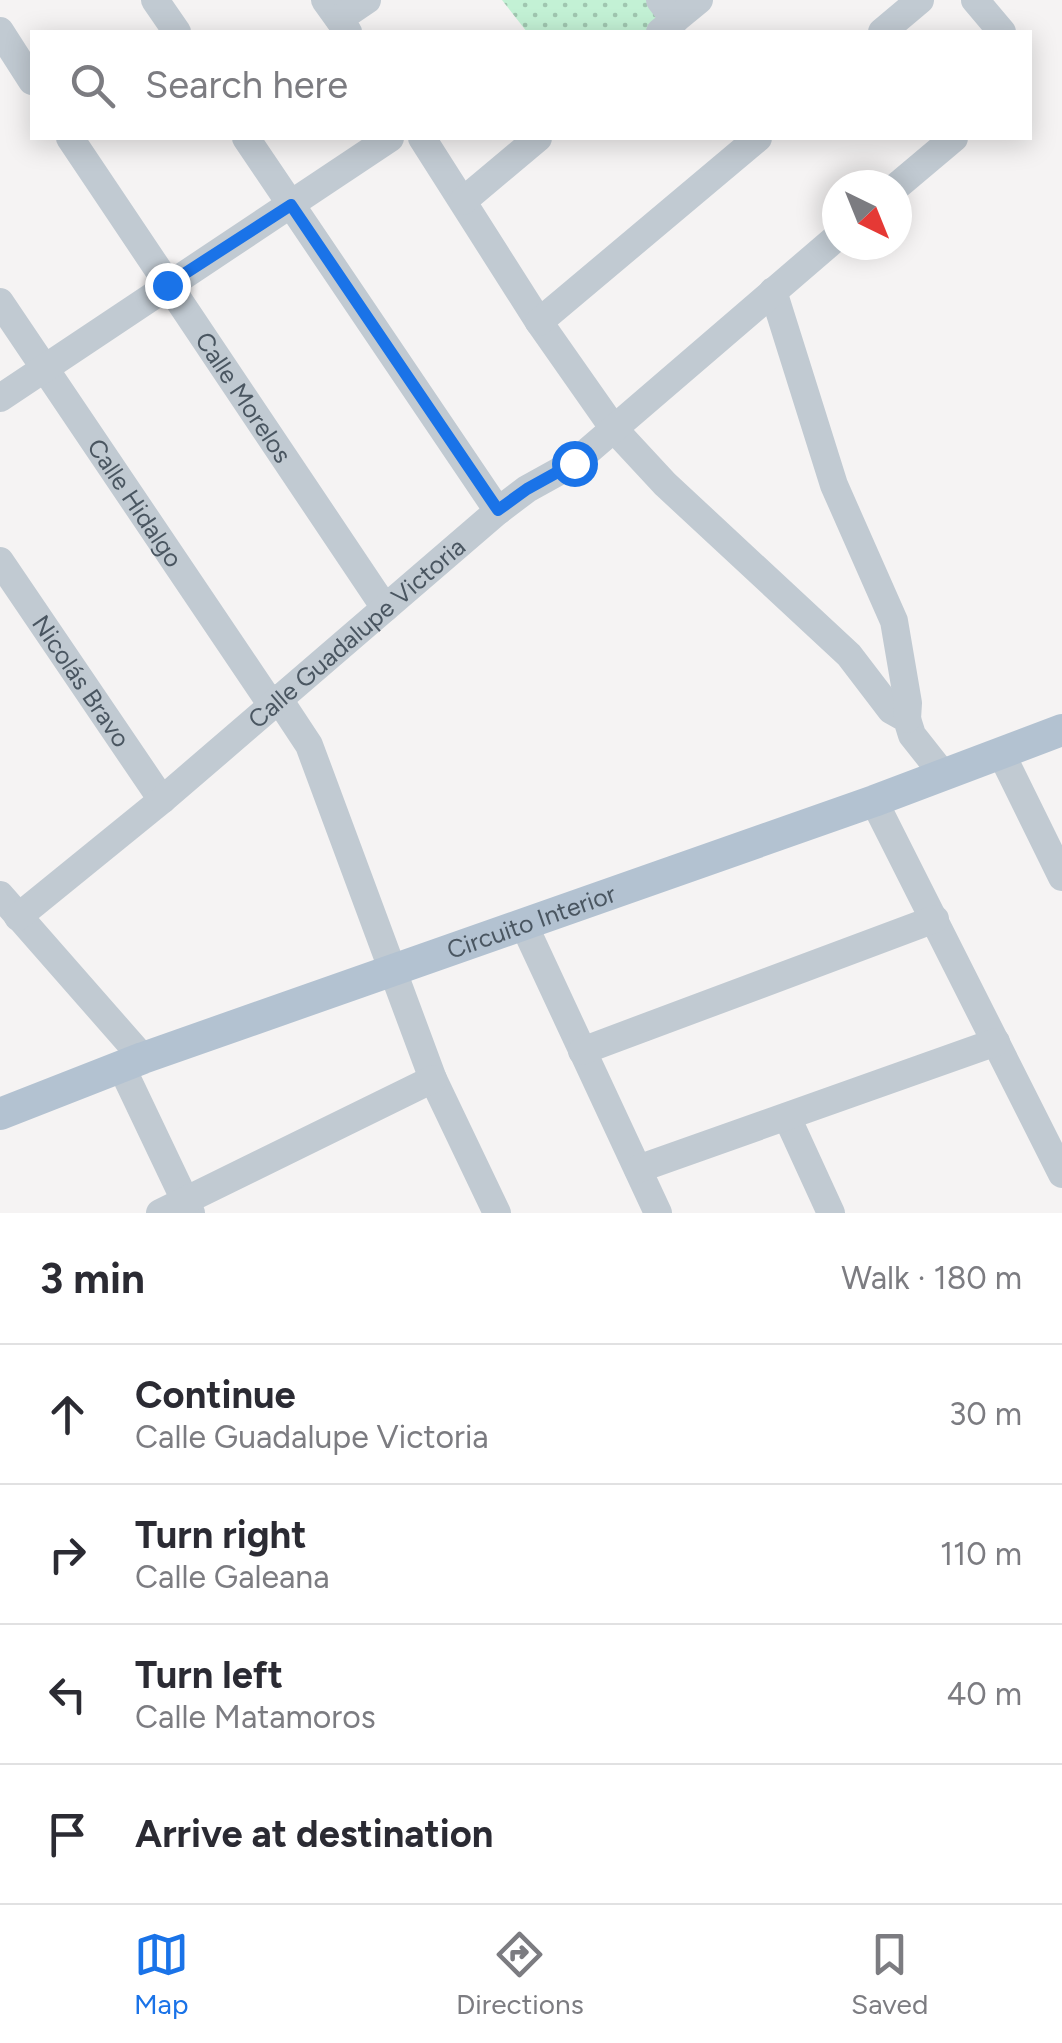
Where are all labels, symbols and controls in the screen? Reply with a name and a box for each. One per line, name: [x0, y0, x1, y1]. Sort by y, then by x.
search box: [30, 30, 1032, 140]
icon: search: [65, 58, 120, 113]
text: Search here: [145, 62, 348, 108]
north arrow: [822, 170, 912, 260]
route end: [145, 263, 191, 309]
street label: Calle Morelos: [189, 326, 298, 468]
street label: Calle Hidalgo: [81, 433, 189, 573]
route start: [552, 441, 598, 487]
street label: Calle Guadalupe Victoria: [242, 531, 471, 734]
street label: Nicolás Bravo: [26, 609, 137, 753]
street label: Circuito Interior: [443, 878, 620, 965]
text: 3 min: [40, 1253, 145, 1304]
text: Walk · 180 m: [841, 1259, 1022, 1297]
text: Continue: [135, 1372, 296, 1418]
icon: ahead: [40, 1387, 95, 1442]
text: 30 m: [949, 1395, 1022, 1433]
text: Calle Guadalupe Victoria: [135, 1418, 489, 1456]
text: Turn right: [135, 1512, 307, 1558]
icon: right: [40, 1527, 95, 1582]
text: 110 m: [940, 1535, 1022, 1573]
text: Calle Galeana: [135, 1558, 330, 1596]
text: Turn left: [135, 1652, 283, 1698]
icon: left: [40, 1667, 95, 1722]
text: 40 m: [946, 1675, 1022, 1713]
text: Calle Matamoros: [135, 1698, 376, 1736]
icon: arrive: [40, 1807, 95, 1862]
text: Arrive at destination: [135, 1811, 493, 1857]
tab: Map: [134, 1927, 189, 2021]
tab: Directions: [456, 1927, 584, 2021]
tab: Saved: [851, 1927, 928, 2021]

